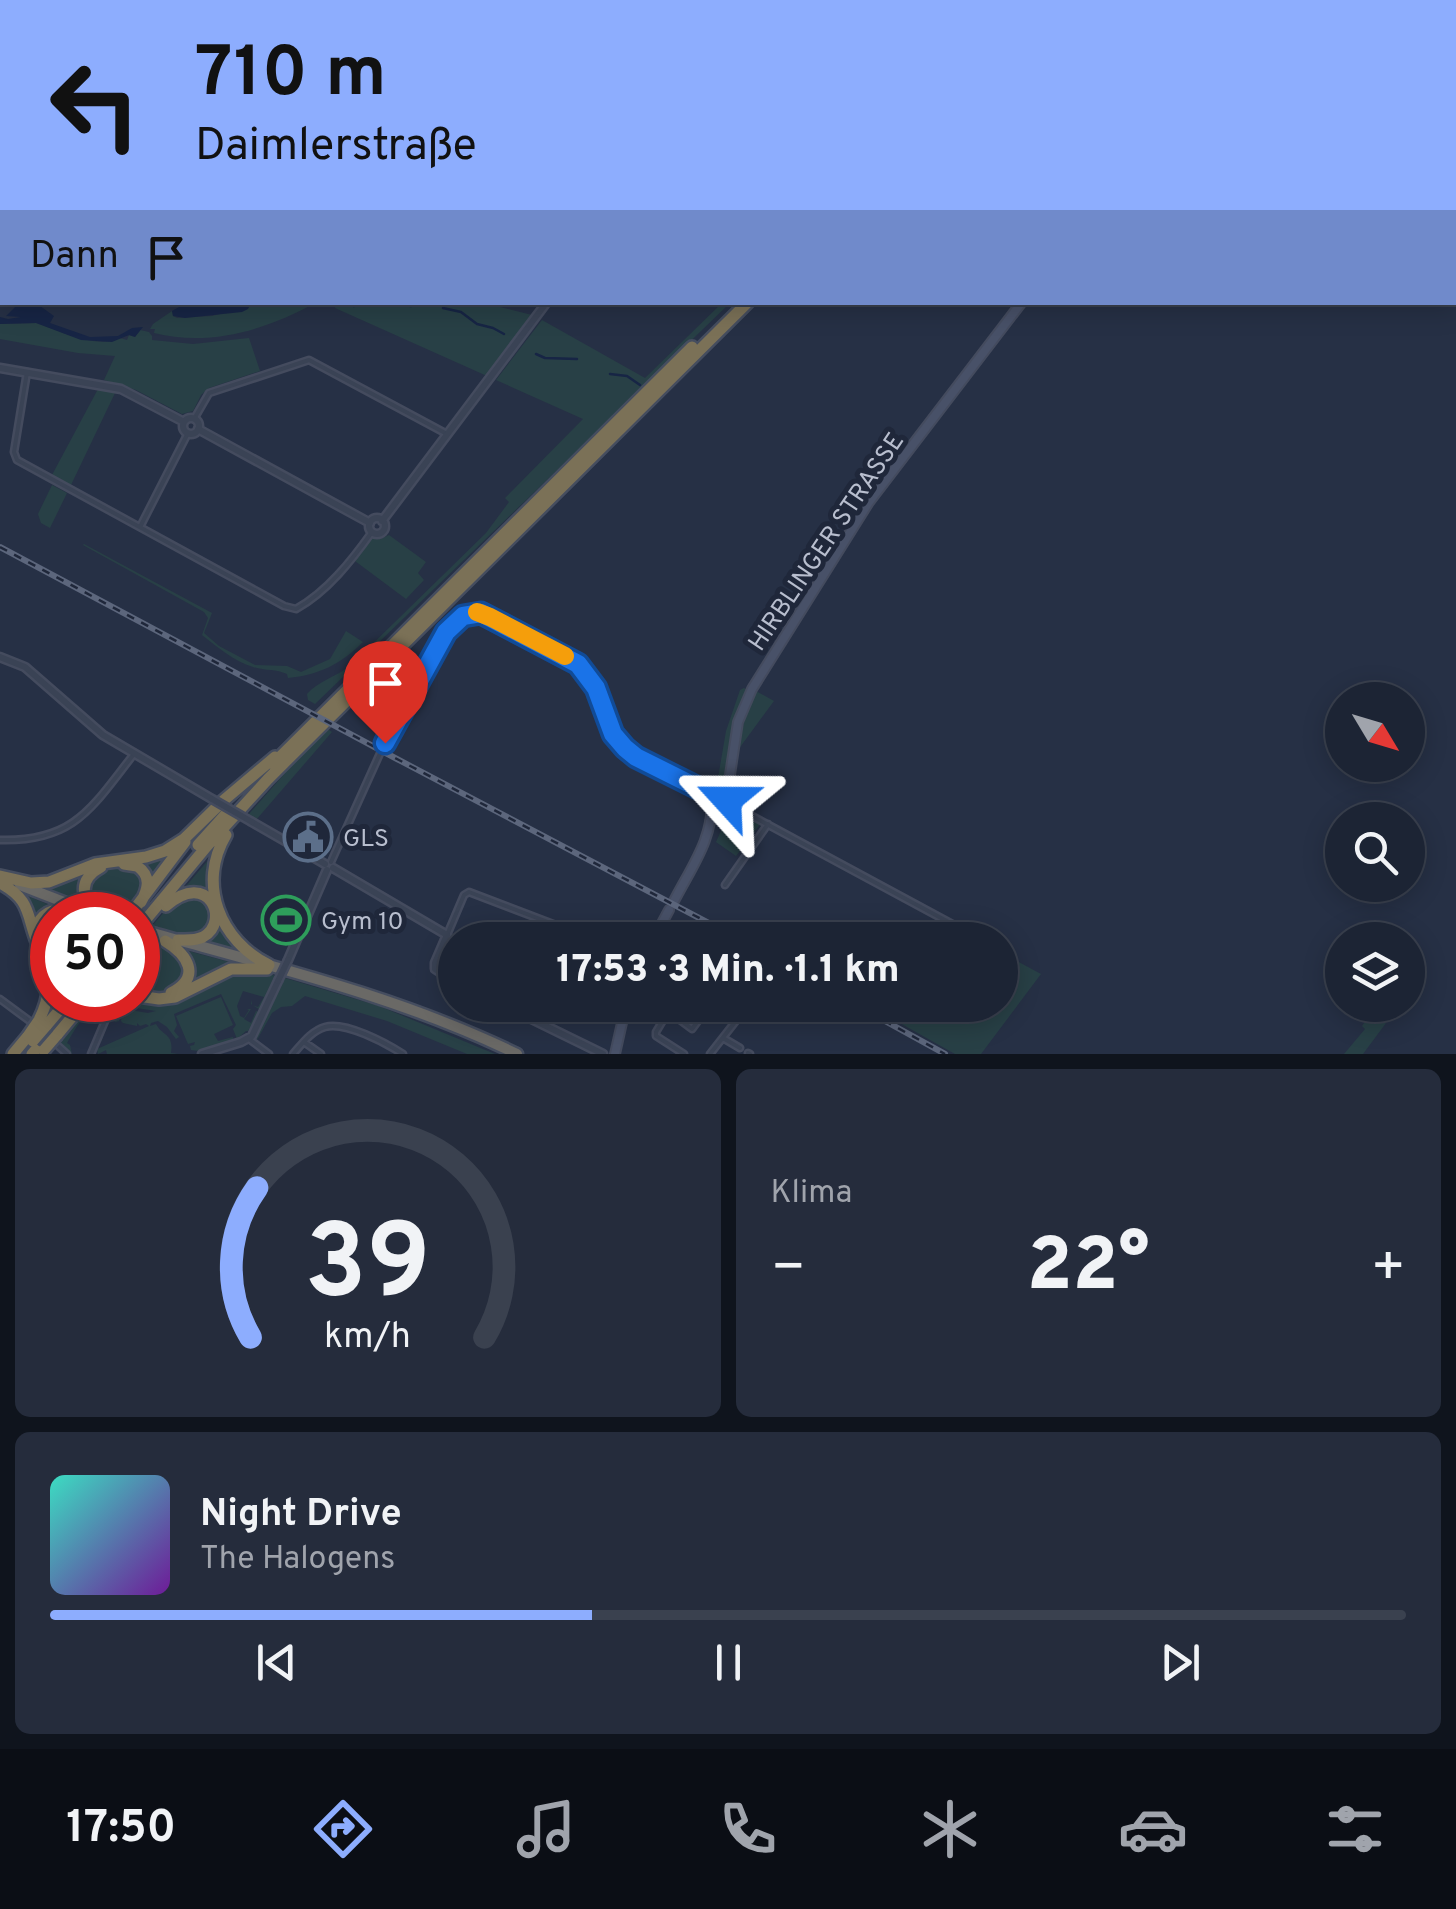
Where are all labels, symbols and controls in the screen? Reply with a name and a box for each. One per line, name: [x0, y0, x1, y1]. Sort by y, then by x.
text: 710 m: [195, 32, 387, 121]
icon: left: [30, 40, 160, 170]
text: Daimlerstraße: [195, 119, 477, 176]
icon: arrive: [139, 230, 194, 285]
text: Dann: [30, 233, 119, 282]
street label: HIRBLINGER STRASSE: [742, 427, 913, 658]
pin: [343, 641, 428, 744]
icon: arrive: [358, 656, 413, 711]
north arrow: [1325, 682, 1425, 782]
map controls: [1325, 682, 1425, 1022]
position arrow: [675, 748, 779, 852]
button: search: [1325, 802, 1425, 902]
public building icon: GLS: [282, 811, 334, 863]
place label: GLS: [343, 824, 389, 856]
speed limit sign: 50: [30, 892, 160, 1022]
sports icon: Gym 10: [260, 894, 312, 946]
place label: Gym 10: [321, 907, 404, 939]
button: layers: [1325, 922, 1425, 1022]
text: 17:53 · 3 Min. · 1.1 km: [556, 947, 900, 996]
text: Klima: [771, 1174, 852, 1214]
text: 39: [305, 1203, 431, 1335]
text: 22°: [1027, 1222, 1150, 1317]
text: −: [771, 1235, 806, 1305]
text: +: [1371, 1235, 1406, 1305]
text: km/h: [324, 1315, 411, 1361]
text: Night Drive: [200, 1491, 402, 1540]
text: The Halogens: [200, 1540, 395, 1580]
icon: previous: [249, 1635, 304, 1690]
icon: pause: [701, 1635, 756, 1690]
icon: next: [1153, 1635, 1208, 1690]
icon: directions: [308, 1794, 378, 1864]
icon: music: [511, 1794, 581, 1864]
icon: phone: [713, 1794, 783, 1864]
icon: climate: [915, 1794, 985, 1864]
icon: car: [1118, 1794, 1188, 1864]
icon: filters: [1320, 1794, 1390, 1864]
text: 17:50: [66, 1801, 176, 1858]

